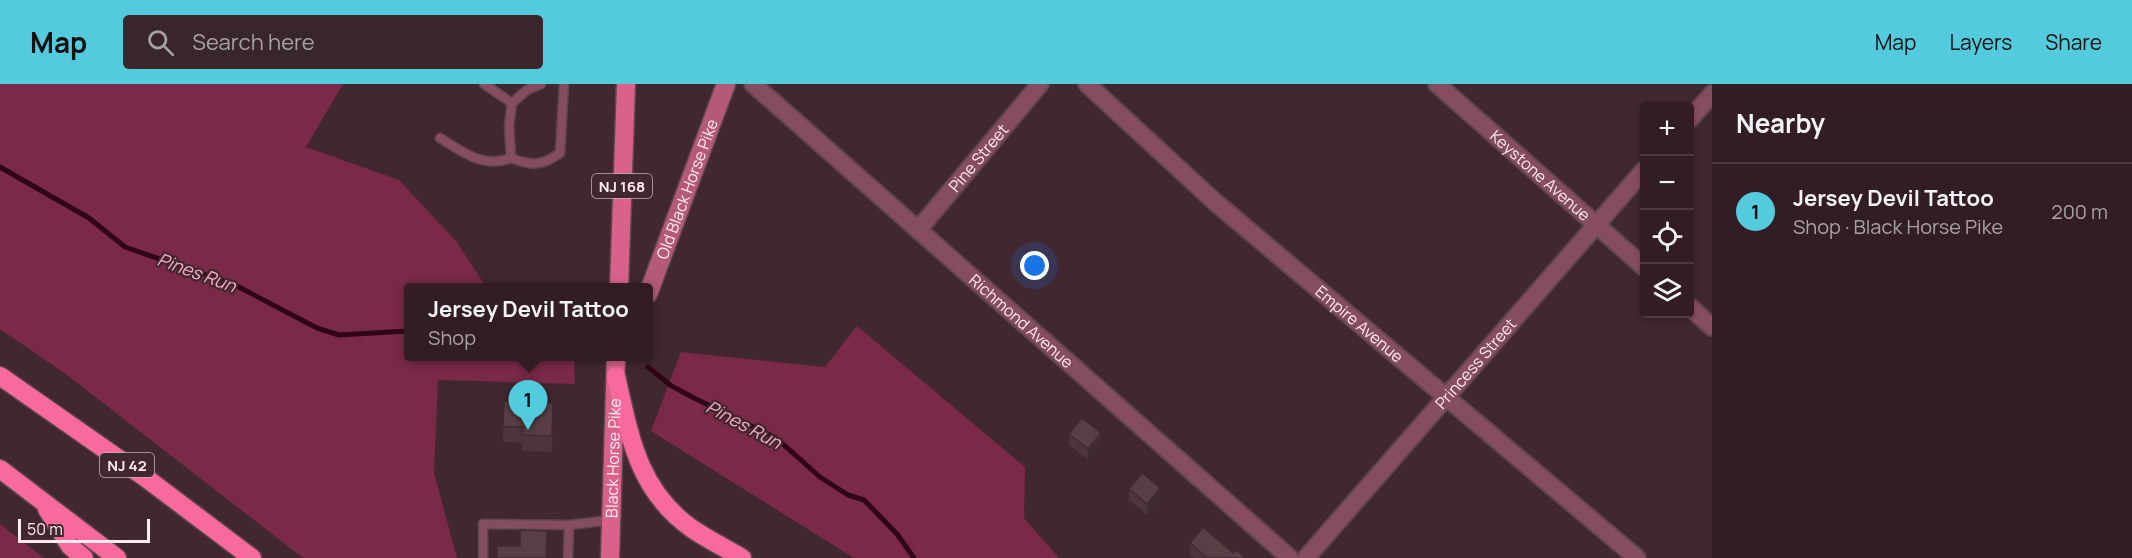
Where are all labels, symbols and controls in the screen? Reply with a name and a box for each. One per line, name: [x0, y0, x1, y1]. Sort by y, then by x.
search box: [123, 15, 543, 69]
text: Map: [30, 23, 87, 61]
icon: search: [144, 26, 177, 59]
text: Search here: [192, 27, 315, 57]
text: Map: [1875, 28, 1916, 56]
text: Layers: [1949, 28, 2012, 56]
text: Share: [2045, 28, 2102, 56]
map controls: [1640, 102, 1694, 318]
button: +: [1640, 102, 1694, 156]
text: Nearby: [1736, 105, 1825, 141]
street label: Old Black Horse Pike: [651, 116, 723, 262]
street label: Pine Street: [943, 119, 1013, 197]
street label: Keystone Avenue: [1485, 125, 1595, 226]
button: −: [1640, 156, 1694, 210]
road number: NJ 168: [592, 174, 652, 198]
text: Jersey Devil Tattoo: [1793, 183, 1994, 213]
text: 1: [1751, 198, 1760, 225]
text: 200 m: [2051, 198, 2108, 225]
button: locate: [1640, 210, 1694, 264]
text: Shop · Black Horse Pike: [1793, 213, 2003, 240]
water label: Pines Run: [154, 247, 241, 298]
your location: [1020, 251, 1049, 280]
button: layers: [1640, 264, 1694, 318]
street label: Richmond Avenue: [965, 269, 1078, 373]
street label: Empire Avenue: [1311, 280, 1408, 367]
popup: [404, 283, 653, 361]
text: Jersey Devil Tattoo: [428, 294, 629, 324]
street label: Princess Street: [1430, 313, 1521, 414]
text: Shop: [428, 324, 476, 351]
pin: 1: [508, 380, 548, 430]
water label: Pines Run: [702, 394, 787, 454]
street label: Black Horse Pike: [600, 398, 626, 518]
road number: NJ 42: [100, 453, 154, 477]
scale bar: [18, 516, 150, 544]
text: 50 m: [27, 518, 63, 540]

